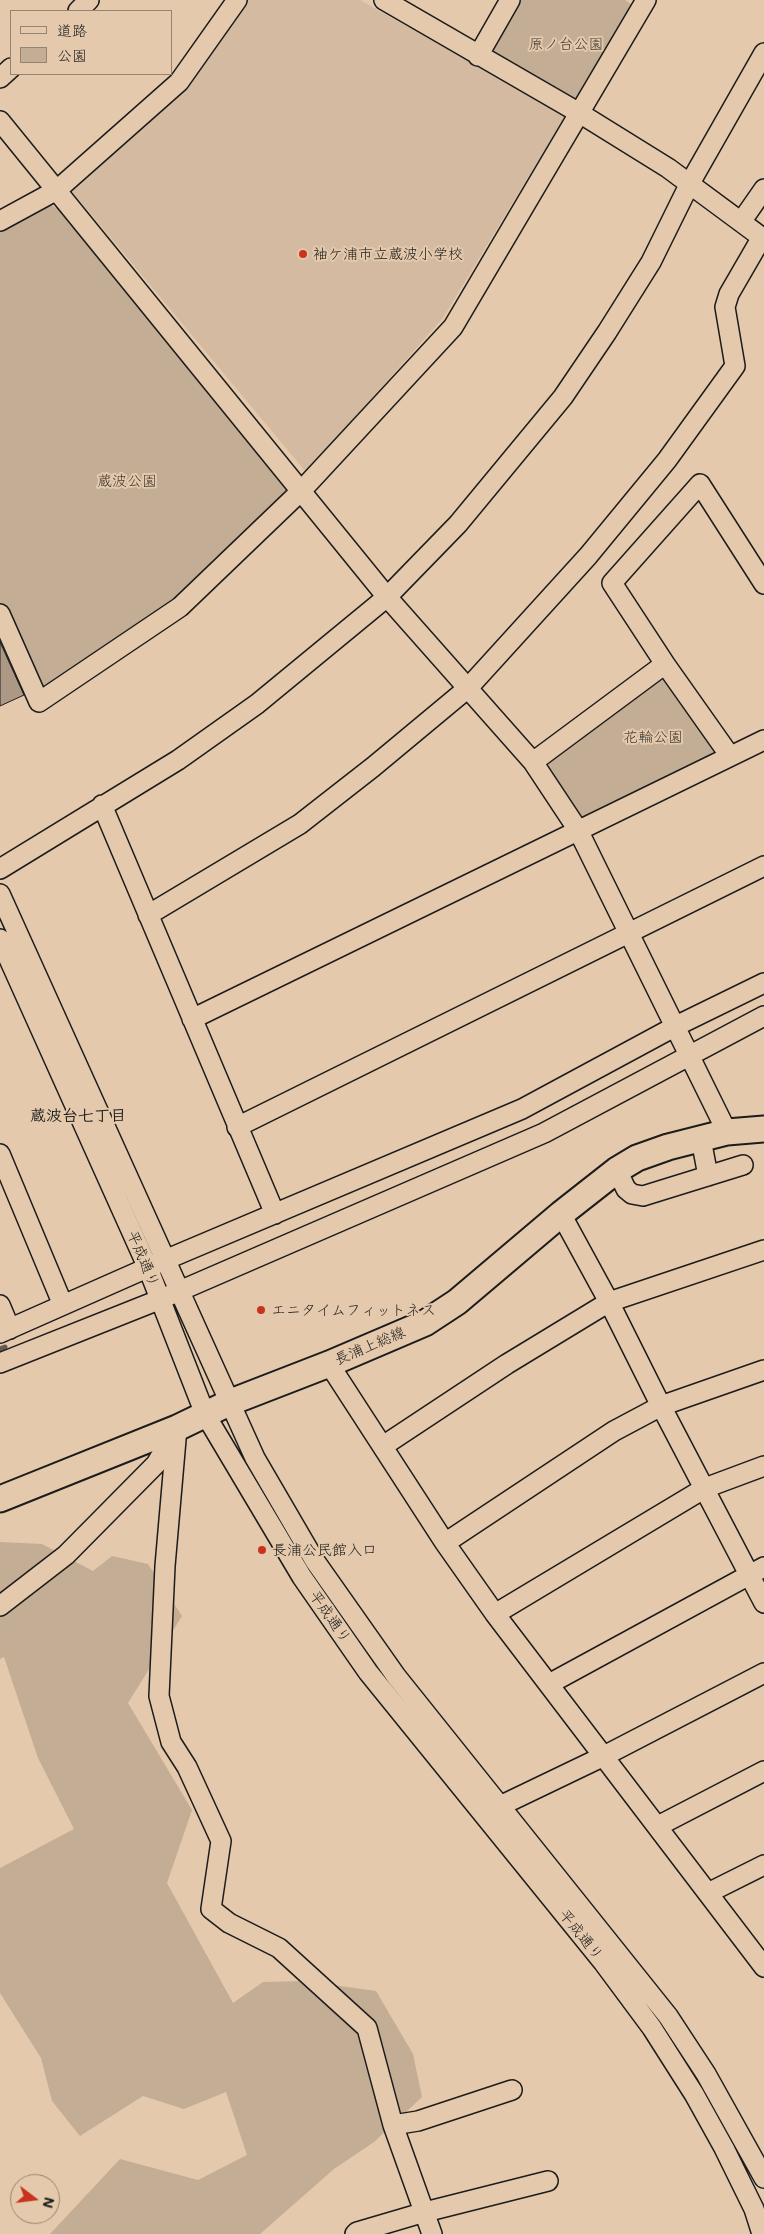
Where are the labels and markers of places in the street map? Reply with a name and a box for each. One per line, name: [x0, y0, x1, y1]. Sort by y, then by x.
place label: 袖ケ浦市立蔵波小学校: [313, 245, 463, 263]
marker: 袖ケ浦市立蔵波小学校: [297, 248, 309, 260]
place label: エニタイムフィットネス: [271, 1301, 436, 1319]
marker: エニタイムフィットネス: [255, 1304, 267, 1316]
place label: 長浦公民館入口: [272, 1541, 377, 1559]
marker: 長浦公民館入口: [256, 1544, 268, 1556]

